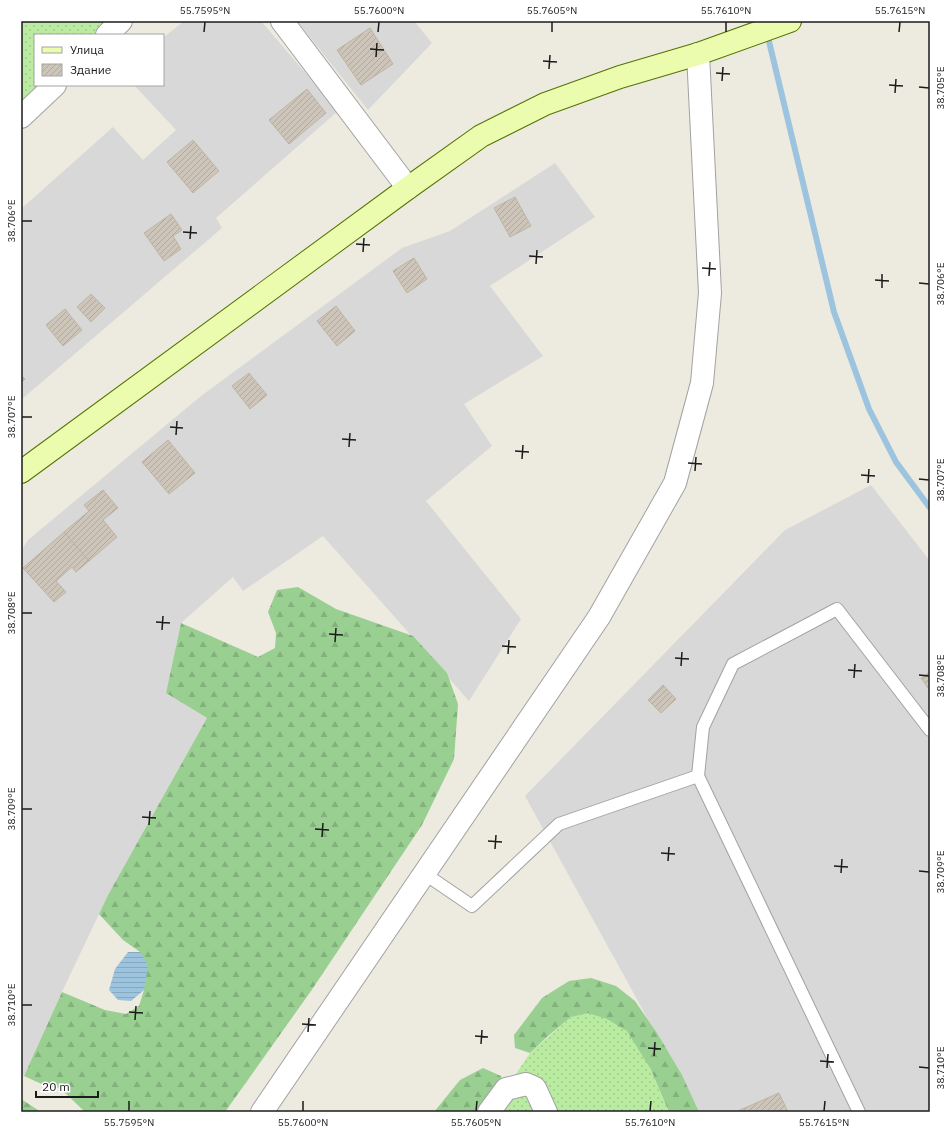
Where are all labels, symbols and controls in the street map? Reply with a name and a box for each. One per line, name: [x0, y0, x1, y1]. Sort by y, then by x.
text: 55.7595°N: [180, 4, 230, 17]
text: 55.7600°N: [354, 4, 404, 17]
text: 55.7605°N: [527, 4, 577, 17]
text: 55.7610°N: [701, 4, 751, 17]
text: 55.7615°N: [875, 4, 925, 17]
legend: [34, 34, 164, 86]
text: Улица: [70, 42, 104, 57]
text: Здание: [70, 62, 112, 77]
text: 38.705°E: [934, 66, 947, 110]
text: 38.706°E: [5, 199, 18, 243]
text: 38.706°E: [934, 262, 947, 306]
text: 38.707°E: [5, 395, 18, 439]
text: 38.707°E: [934, 458, 947, 502]
text: 38.708°E: [5, 591, 18, 635]
text: 38.708°E: [934, 654, 947, 698]
text: 38.709°E: [5, 787, 18, 831]
text: 38.709°E: [934, 850, 947, 894]
text: 38.710°E: [5, 983, 18, 1027]
text: 38.710°E: [934, 1046, 947, 1090]
scale bar: [36, 1073, 98, 1099]
text: 20 m: [42, 1079, 70, 1094]
text: 55.7595°N: [104, 1116, 154, 1129]
text: 55.7600°N: [278, 1116, 328, 1129]
text: 55.7605°N: [451, 1116, 501, 1129]
text: 55.7610°N: [625, 1116, 675, 1129]
text: 55.7615°N: [799, 1116, 849, 1129]

